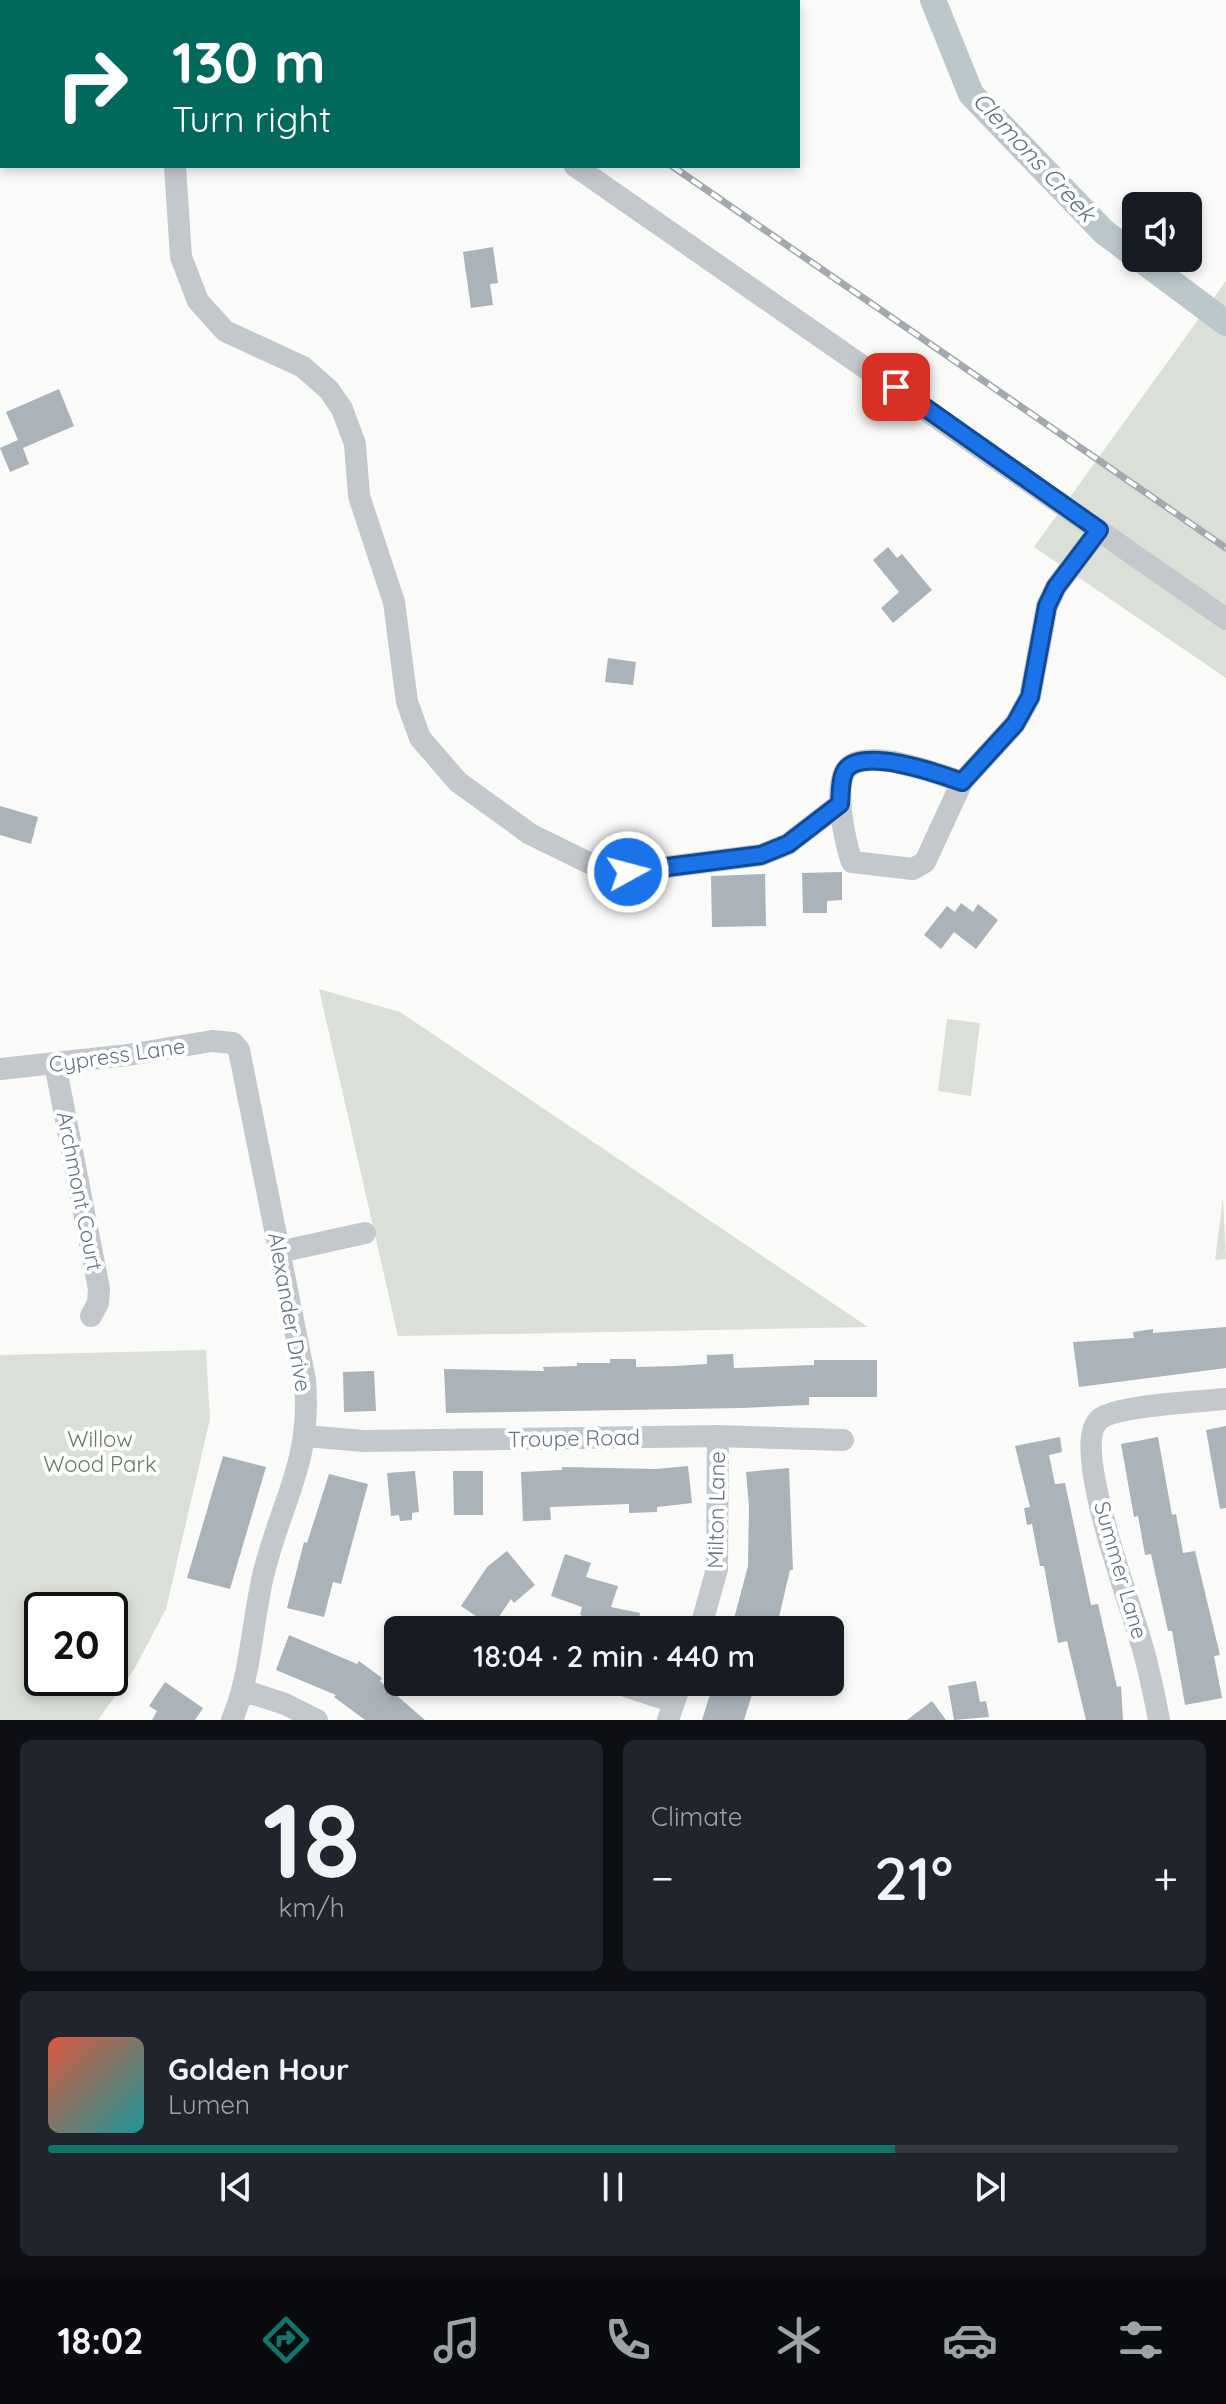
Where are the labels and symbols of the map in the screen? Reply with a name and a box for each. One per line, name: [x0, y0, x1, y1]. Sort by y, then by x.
water label: Clemons Creek: [967, 85, 1104, 229]
pin: [862, 353, 930, 421]
position arrow: [586, 830, 670, 914]
street label: Cypress Lane: [47, 1032, 187, 1078]
street label: Archmont Court: [51, 1109, 109, 1273]
street label: Alexander Drive: [262, 1230, 318, 1394]
street label: Troupe Road: [508, 1423, 640, 1453]
park label: Willow Wood Park: [43, 1425, 157, 1478]
street label: Milton Lane: [701, 1451, 731, 1569]
street label: Summer Lane: [1088, 1498, 1154, 1642]
speed limit sign: 20: [24, 1592, 128, 1696]

